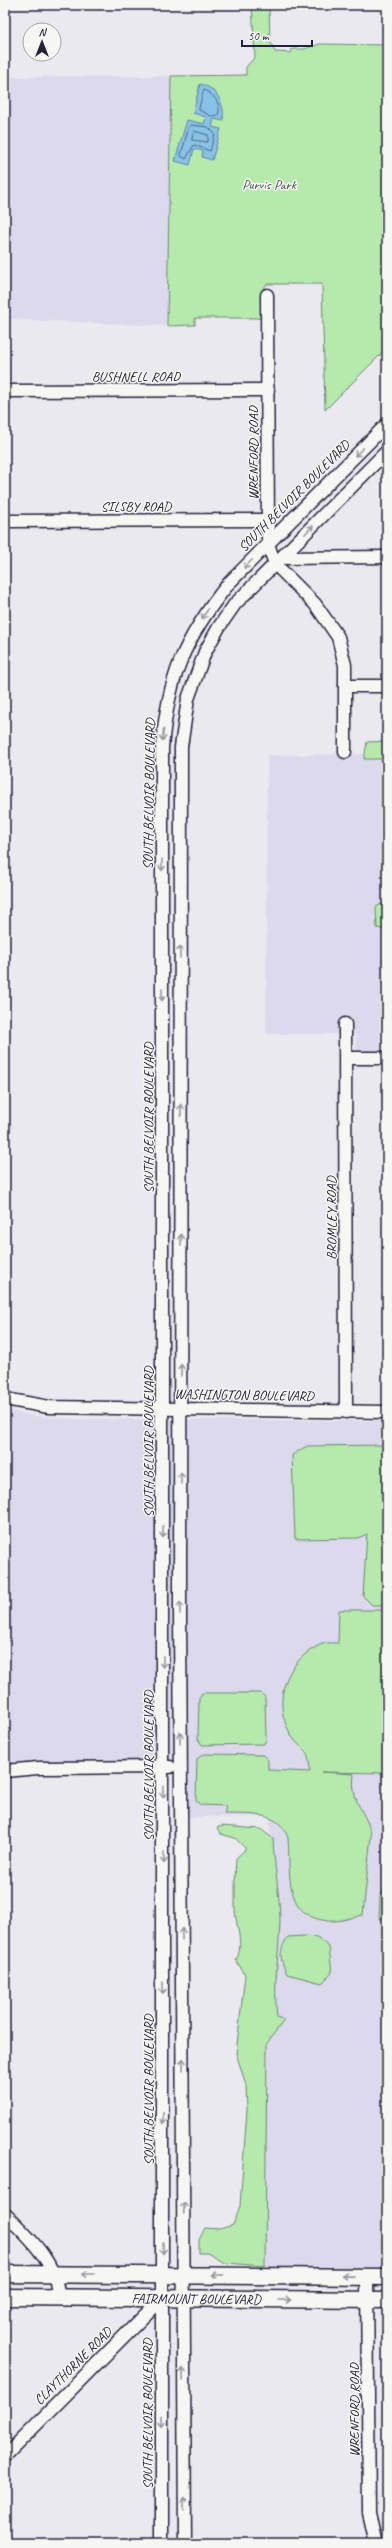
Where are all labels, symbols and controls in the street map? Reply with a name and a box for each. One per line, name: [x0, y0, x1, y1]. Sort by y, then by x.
north arrow: [22, 22, 62, 62]
scale bar: [242, 22, 312, 48]
text: N: [39, 25, 48, 39]
text: 50 m: [248, 28, 270, 44]
park label: Purvis Park: [242, 176, 297, 193]
street label: BUSHNELL ROAD: [92, 368, 181, 385]
street label: WRENFORD ROAD: [245, 405, 262, 500]
street label: SOUTH BELVOIR BOULEVARD: [235, 435, 355, 555]
one-way arrow: [355, 446, 365, 456]
street label: SILSBY ROAD: [101, 498, 173, 515]
one-way arrow: [304, 525, 314, 535]
one-way arrow: [243, 559, 253, 569]
one-way arrow: [201, 608, 209, 620]
street label: SOUTH BELVOIR BOULEVARD: [139, 717, 159, 869]
one-way arrow: [159, 728, 167, 741]
one-way arrow: [158, 858, 166, 871]
one-way arrow: [176, 946, 184, 959]
one-way arrow: [158, 988, 166, 1001]
street label: SOUTH BELVOIR BOULEVARD: [140, 1041, 157, 1193]
one-way arrow: [177, 1104, 184, 1117]
street label: BROMLEY ROAD: [323, 1174, 340, 1260]
one-way arrow: [177, 1234, 185, 1247]
one-way arrow: [177, 1364, 185, 1377]
street label: SOUTH BELVOIR BOULEVARD: [140, 1365, 157, 1517]
street label: WASHINGTON BOULEVARD: [174, 1385, 316, 1405]
one-way arrow: [177, 1472, 185, 1485]
one-way arrow: [159, 1525, 167, 1538]
one-way arrow: [176, 1602, 184, 1615]
one-way arrow: [159, 1655, 167, 1668]
street label: SOUTH BELVOIR BOULEVARD: [140, 1689, 157, 1841]
one-way arrow: [177, 1732, 184, 1745]
one-way arrow: [159, 1785, 167, 1798]
one-way arrow: [160, 1851, 168, 1864]
one-way arrow: [178, 1928, 186, 1941]
one-way arrow: [159, 1981, 167, 1994]
street label: SOUTH BELVOIR BOULEVARD: [140, 2013, 157, 2165]
one-way arrow: [179, 2058, 187, 2071]
one-way arrow: [159, 2111, 167, 2124]
one-way arrow: [180, 2202, 187, 2215]
one-way arrow: [159, 2241, 167, 2254]
one-way arrow: [82, 2270, 95, 2278]
one-way arrow: [212, 2271, 225, 2279]
one-way arrow: [342, 2272, 355, 2280]
street label: FAIRMOUNT BOULEVARD: [131, 2289, 263, 2308]
one-way arrow: [278, 2296, 291, 2303]
street label: CLAYTHORNE ROAD: [31, 2322, 117, 2408]
street label: SOUTH BELVOIR BOULEVARD: [139, 2337, 156, 2489]
street label: WRENFORD ROAD: [346, 2362, 363, 2457]
one-way arrow: [179, 2368, 187, 2381]
one-way arrow: [158, 2414, 166, 2427]
one-way arrow: [180, 2498, 188, 2511]

